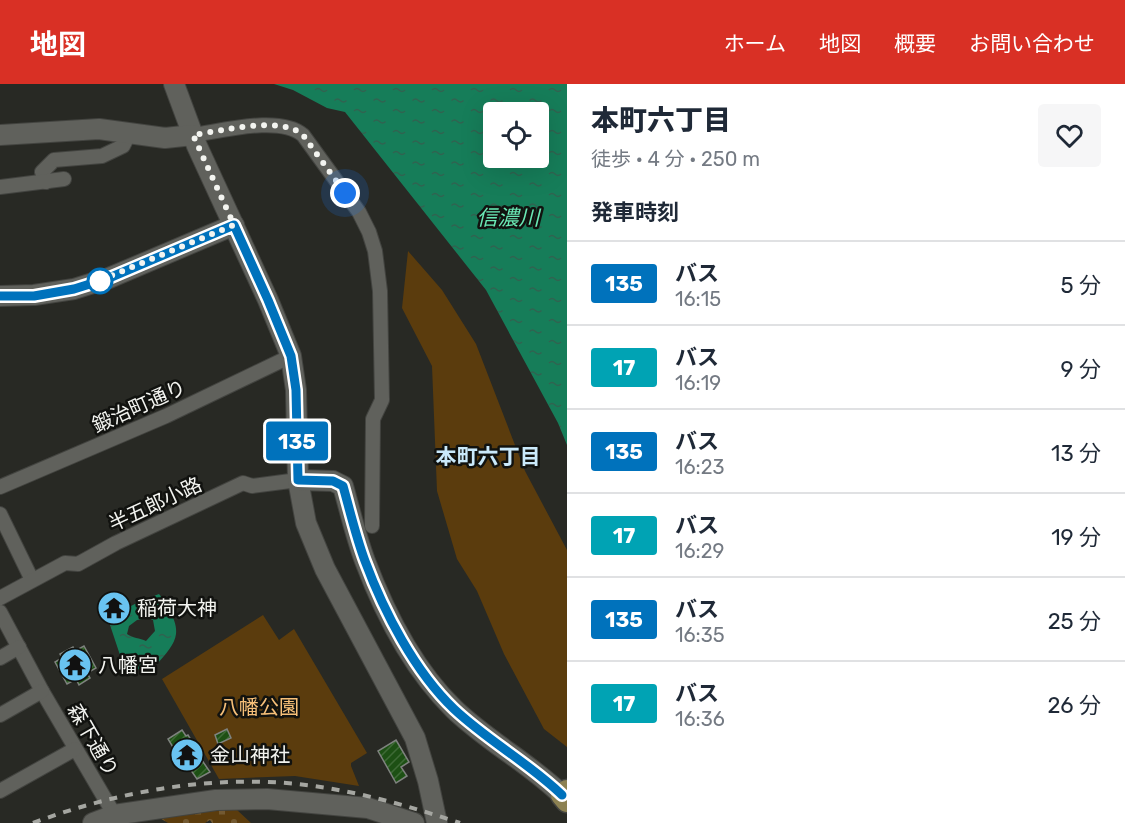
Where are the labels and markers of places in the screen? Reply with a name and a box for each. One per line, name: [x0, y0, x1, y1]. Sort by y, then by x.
unlabelled marker: [87, 268, 113, 294]
temple icon: 稲荷大神: [96, 590, 132, 626]
place label: 稲荷大神: [137, 596, 217, 620]
temple icon: 八幡宮: [57, 647, 93, 683]
place label: 八幡宮: [98, 653, 158, 677]
temple icon: 金山神社: [169, 737, 205, 773]
place label: 金山神社: [210, 743, 290, 767]

